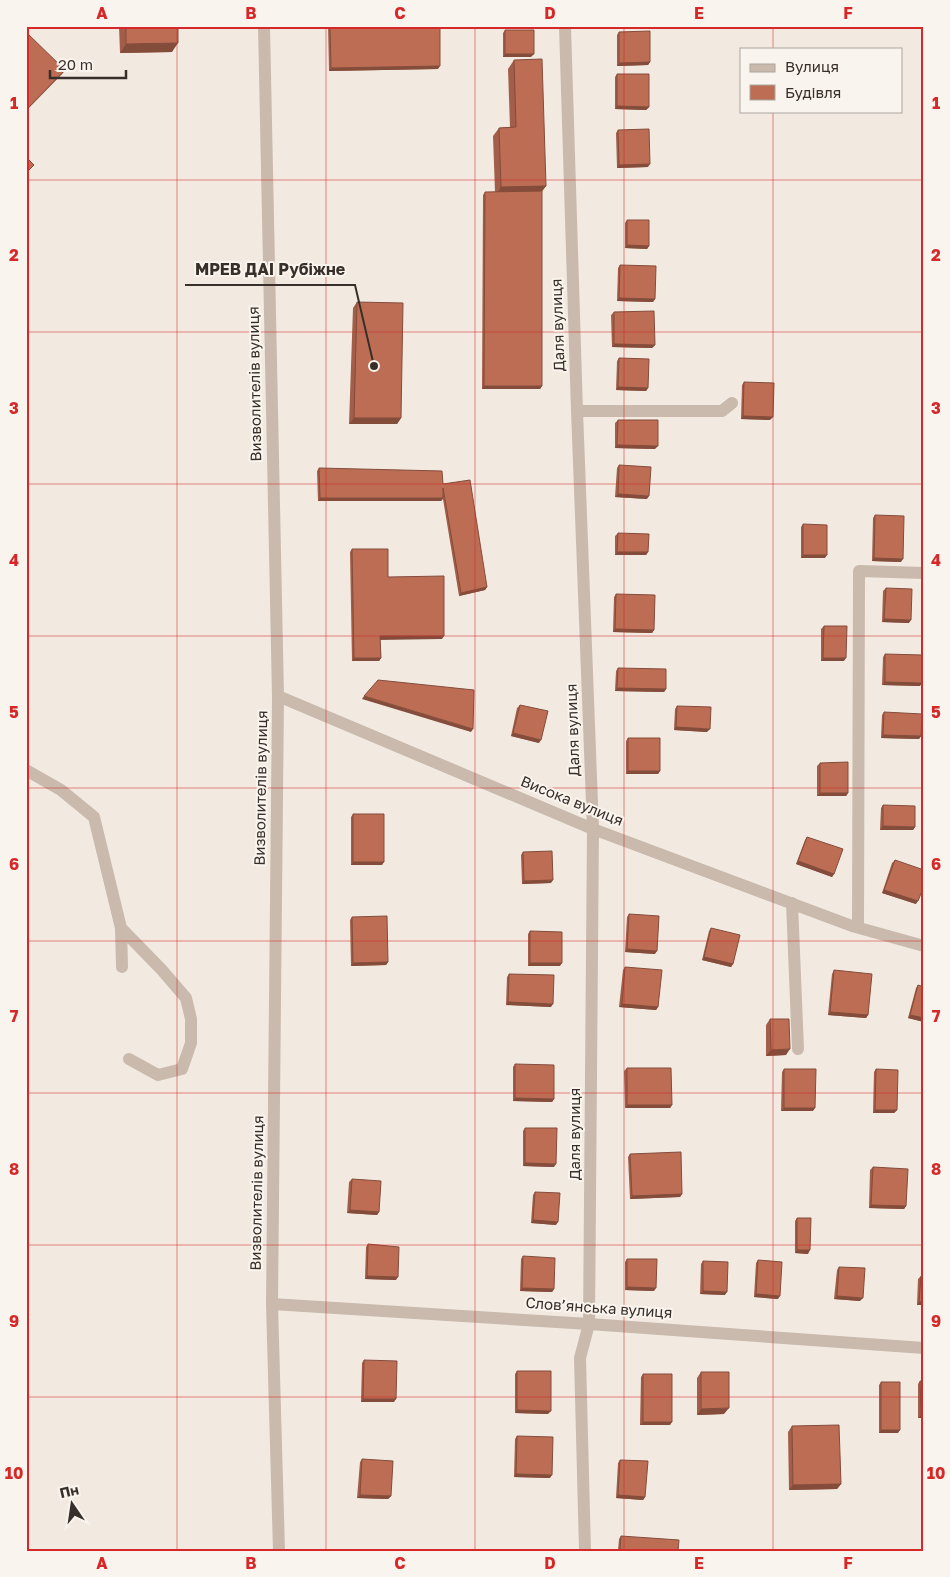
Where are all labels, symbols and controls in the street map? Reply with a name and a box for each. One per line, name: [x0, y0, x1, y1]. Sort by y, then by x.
text: A: [96, 3, 108, 23]
text: B: [245, 3, 257, 23]
text: C: [394, 3, 406, 23]
text: D: [544, 3, 556, 23]
text: E: [694, 3, 704, 23]
text: F: [843, 3, 853, 23]
scale bar: [50, 48, 126, 80]
legend: [740, 48, 902, 112]
text: 20 m: [58, 55, 93, 73]
text: Вулиця: [785, 57, 839, 75]
text: Будівля: [785, 83, 841, 101]
text: 1: [10, 93, 18, 113]
text: 1: [932, 93, 940, 113]
text: 2: [9, 245, 19, 265]
text: 2: [931, 245, 941, 265]
callout: МРЕВ ДАІ Рубіжне: [185, 254, 355, 285]
text: МРЕВ ДАІ Рубіжне: [195, 259, 345, 279]
street label: Даля вулиця: [546, 278, 568, 372]
street label: Визволителів вулиця: [244, 306, 264, 462]
text: 3: [9, 398, 19, 418]
text: 3: [931, 398, 941, 418]
text: 4: [9, 550, 19, 570]
text: 4: [931, 550, 941, 570]
street label: Даля вулиця: [561, 683, 583, 777]
text: 5: [9, 702, 19, 722]
text: 5: [931, 702, 941, 722]
street label: Визволителів вулиця: [250, 710, 270, 866]
street label: Висока вулиця: [518, 771, 626, 829]
text: 6: [9, 854, 19, 874]
text: 6: [931, 854, 941, 874]
text: 7: [10, 1006, 19, 1026]
text: 7: [932, 1006, 941, 1026]
street label: Даля вулиця: [565, 1088, 583, 1180]
street label: Визволителів вулиця: [246, 1115, 266, 1271]
text: 8: [9, 1159, 19, 1179]
text: 8: [931, 1159, 941, 1179]
street label: Слов’янська вулиця: [525, 1293, 673, 1321]
text: 9: [9, 1311, 19, 1331]
text: 9: [931, 1311, 941, 1331]
text: 10: [5, 1463, 23, 1483]
text: 10: [927, 1463, 945, 1483]
north arrow: [48, 1480, 98, 1530]
text: Пн: [58, 1480, 80, 1501]
text: A: [96, 1553, 108, 1573]
text: B: [245, 1553, 257, 1573]
text: C: [394, 1553, 406, 1573]
text: D: [544, 1553, 556, 1573]
text: E: [694, 1553, 704, 1573]
text: F: [843, 1553, 853, 1573]

